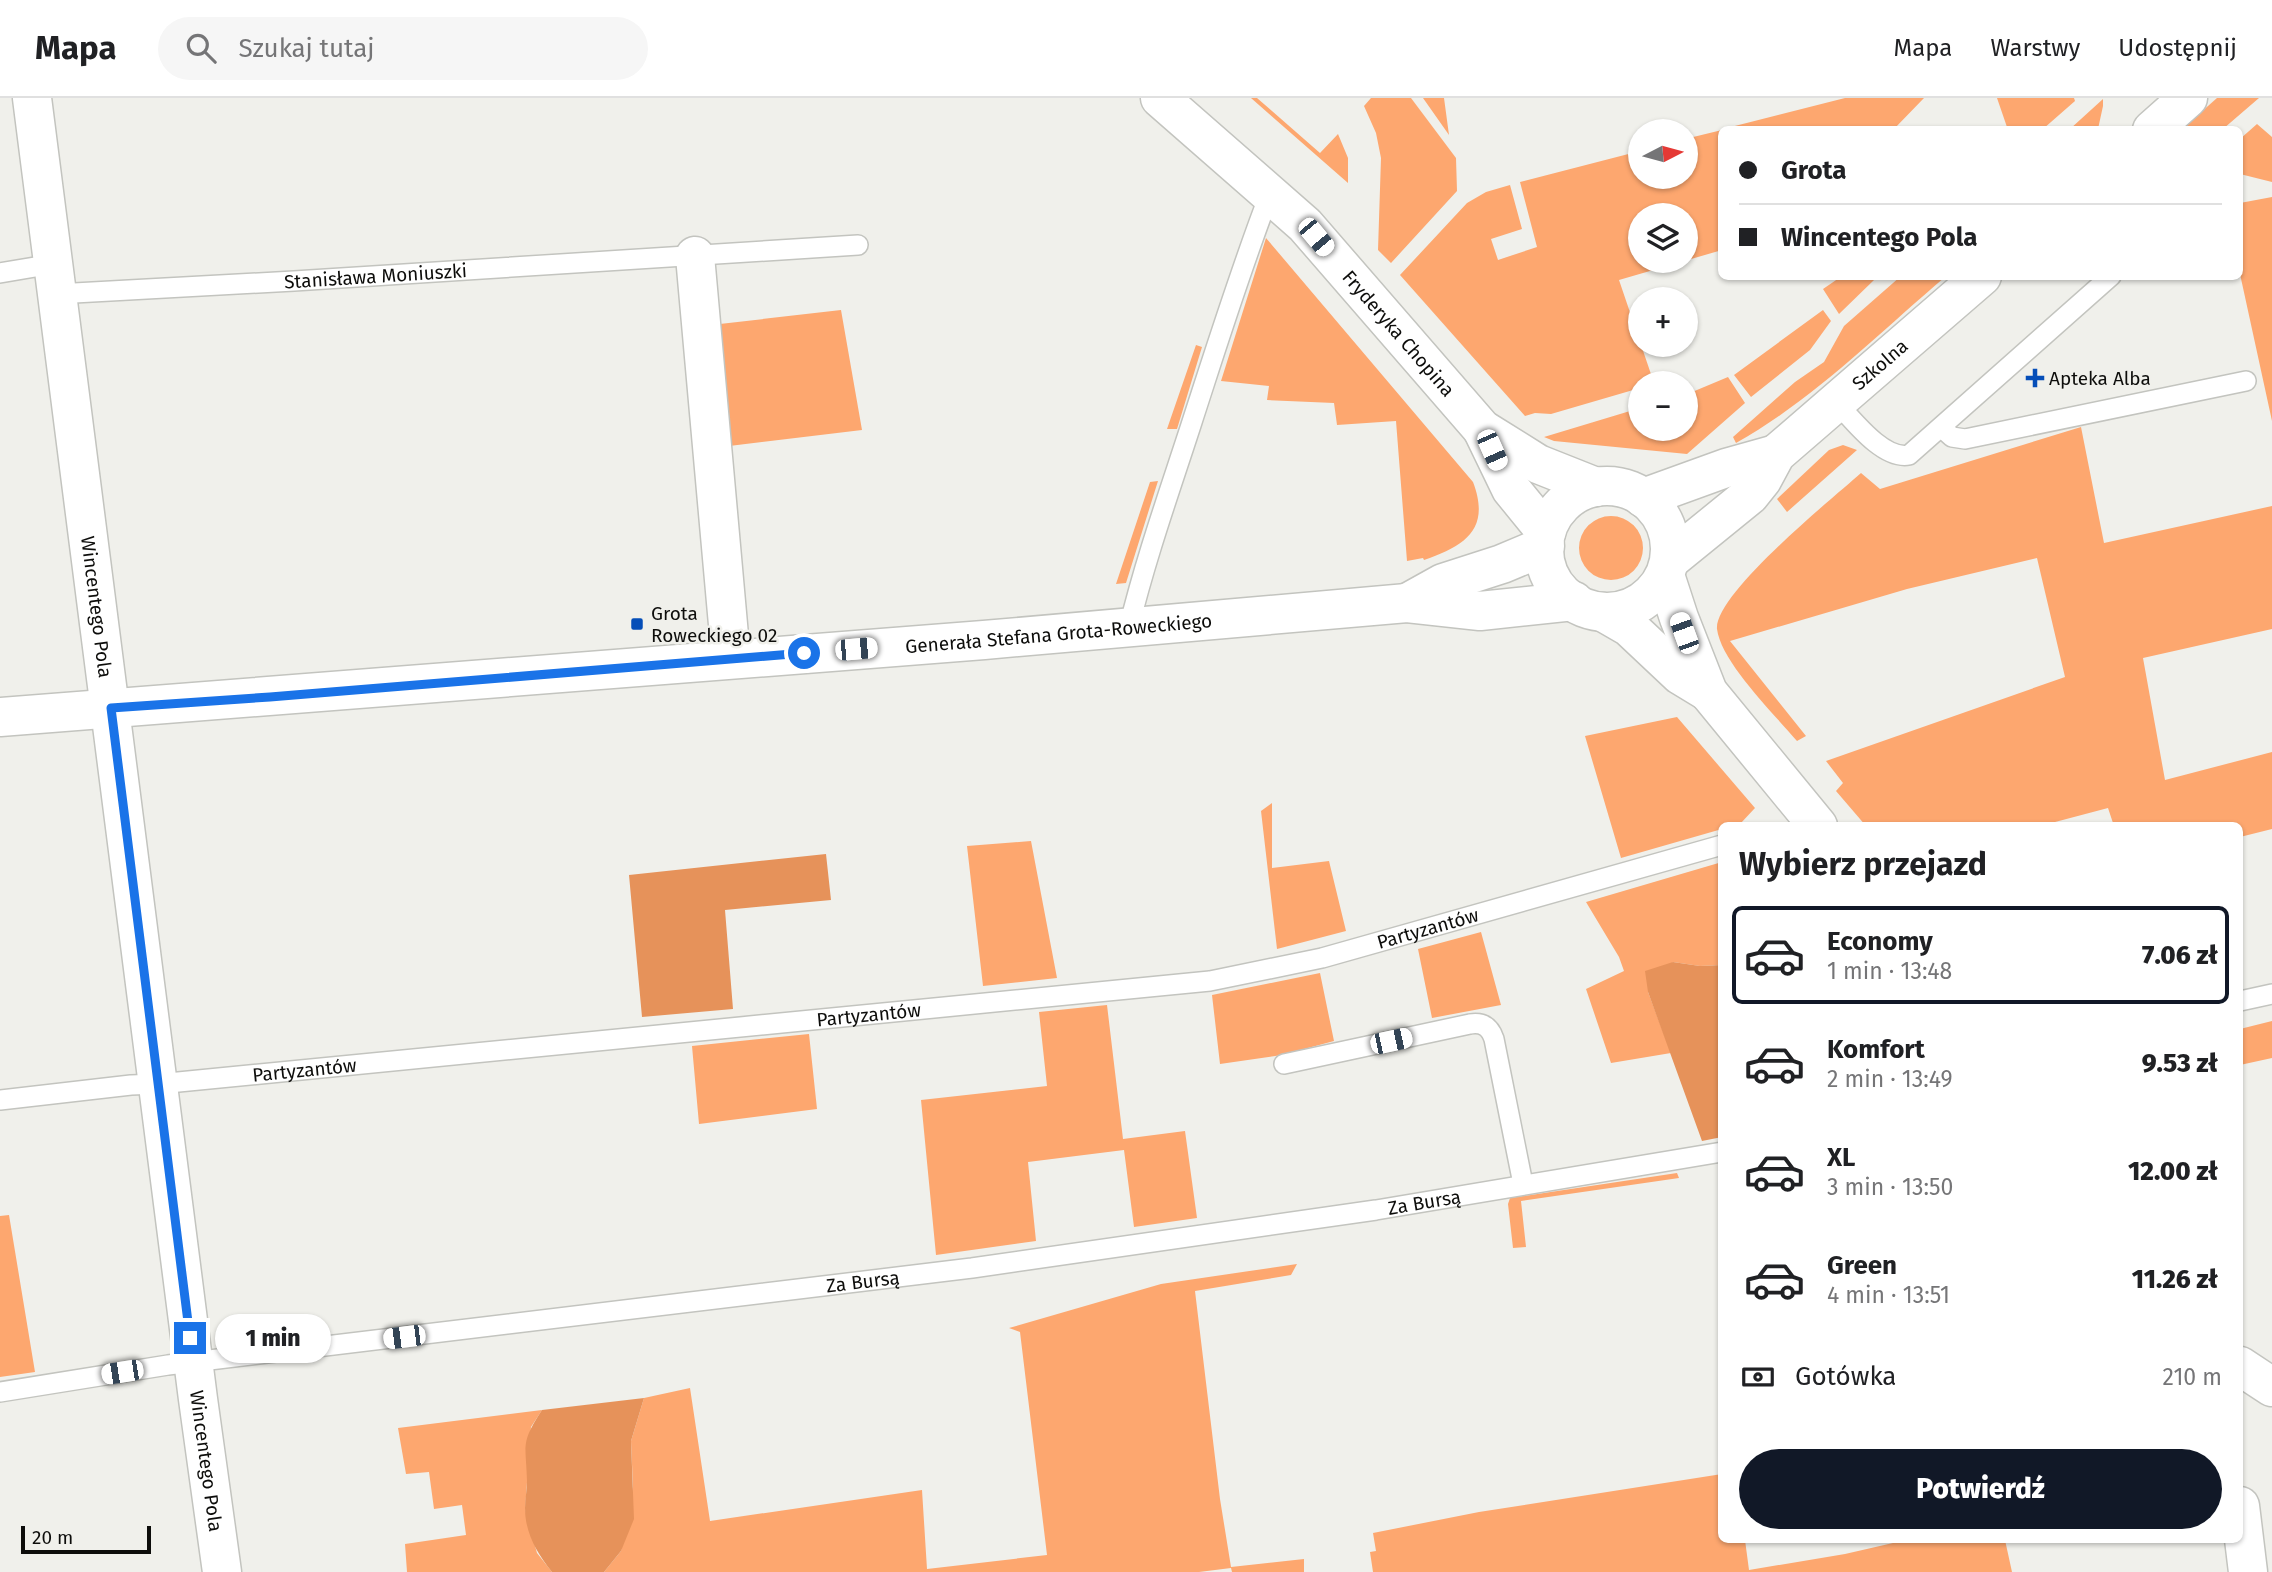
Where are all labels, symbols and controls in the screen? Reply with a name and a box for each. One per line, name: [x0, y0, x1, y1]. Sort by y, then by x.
search box: [158, 17, 648, 80]
text: Mapa: [35, 28, 116, 68]
icon: search: [182, 29, 220, 67]
text: Szukaj tutaj: [238, 33, 375, 64]
text: Mapa: [1894, 34, 1952, 62]
text: Warstwy: [1990, 34, 2080, 62]
text: Udostępnij: [2118, 34, 2237, 62]
north arrow: [1628, 119, 1698, 189]
map controls: [1628, 119, 1698, 441]
text: Grota: [1781, 155, 1847, 186]
button: layers: [1628, 203, 1698, 273]
car: [1295, 214, 1338, 260]
text: Wincentego Pola: [1781, 222, 1978, 253]
street label: Stanisława Moniuszki: [283, 258, 468, 293]
street label: Fryderyka Chopina: [1338, 265, 1460, 401]
button: +: [1628, 287, 1698, 357]
street label: Szkolna: [1847, 334, 1912, 395]
place label: Apteka Alba: [2049, 367, 2151, 390]
marker: Apteka Alba: [2027, 370, 2043, 386]
button: −: [1628, 371, 1698, 441]
car: [1474, 427, 1511, 473]
street label: Wincentego Pola: [77, 535, 117, 679]
place label: Grota Roweckiego 02: [651, 602, 777, 647]
street label: Generała Stefana Grota-Roweckiego: [904, 609, 1213, 658]
car: [1667, 610, 1702, 656]
marker: Grota Roweckiego 02: [629, 616, 645, 632]
route start: [788, 637, 820, 669]
car: [835, 637, 878, 661]
text: Wybierz przejazd: [1739, 845, 1987, 883]
street label: Partyzantów: [1374, 903, 1481, 953]
icon: car: [1743, 924, 1806, 987]
text: Economy: [1827, 926, 1933, 957]
text: 7.06 zł: [2142, 940, 2218, 971]
text: 1 min · 13:48: [1827, 957, 1952, 985]
street label: Partyzantów: [816, 998, 922, 1031]
car: [1369, 1026, 1414, 1056]
icon: car: [1743, 1032, 1806, 1095]
text: Komfort: [1827, 1034, 1925, 1065]
text: 9.53 zł: [2142, 1048, 2218, 1079]
street label: Partyzantów: [251, 1053, 358, 1086]
text: 2 min · 13:49: [1827, 1065, 1953, 1093]
icon: car: [1743, 1140, 1806, 1203]
text: XL: [1827, 1142, 1855, 1173]
text: 12.00 zł: [2128, 1156, 2218, 1187]
text: 3 min · 13:50: [1827, 1173, 1953, 1201]
street label: Za Bursą: [1386, 1184, 1462, 1219]
icon: car: [1743, 1248, 1806, 1311]
text: Green: [1827, 1250, 1897, 1281]
text: 11.26 zł: [2132, 1264, 2218, 1295]
street label: Za Bursą: [825, 1265, 901, 1297]
text: 4 min · 13:51: [1827, 1281, 1950, 1309]
callout: 1 min: [214, 1314, 330, 1362]
route end: [174, 1322, 206, 1354]
text: 1 min: [245, 1324, 301, 1352]
car: [382, 1324, 427, 1350]
car: [100, 1358, 145, 1386]
icon: cash: [1739, 1358, 1777, 1396]
text: Gotówka: [1795, 1361, 1896, 1392]
text: 210 m: [2163, 1363, 2222, 1391]
street label: Wincentego Pola: [185, 1389, 228, 1533]
button: Potwierdź: [1739, 1449, 2222, 1529]
scale bar: [21, 1523, 150, 1555]
text: 20 m: [32, 1526, 73, 1549]

